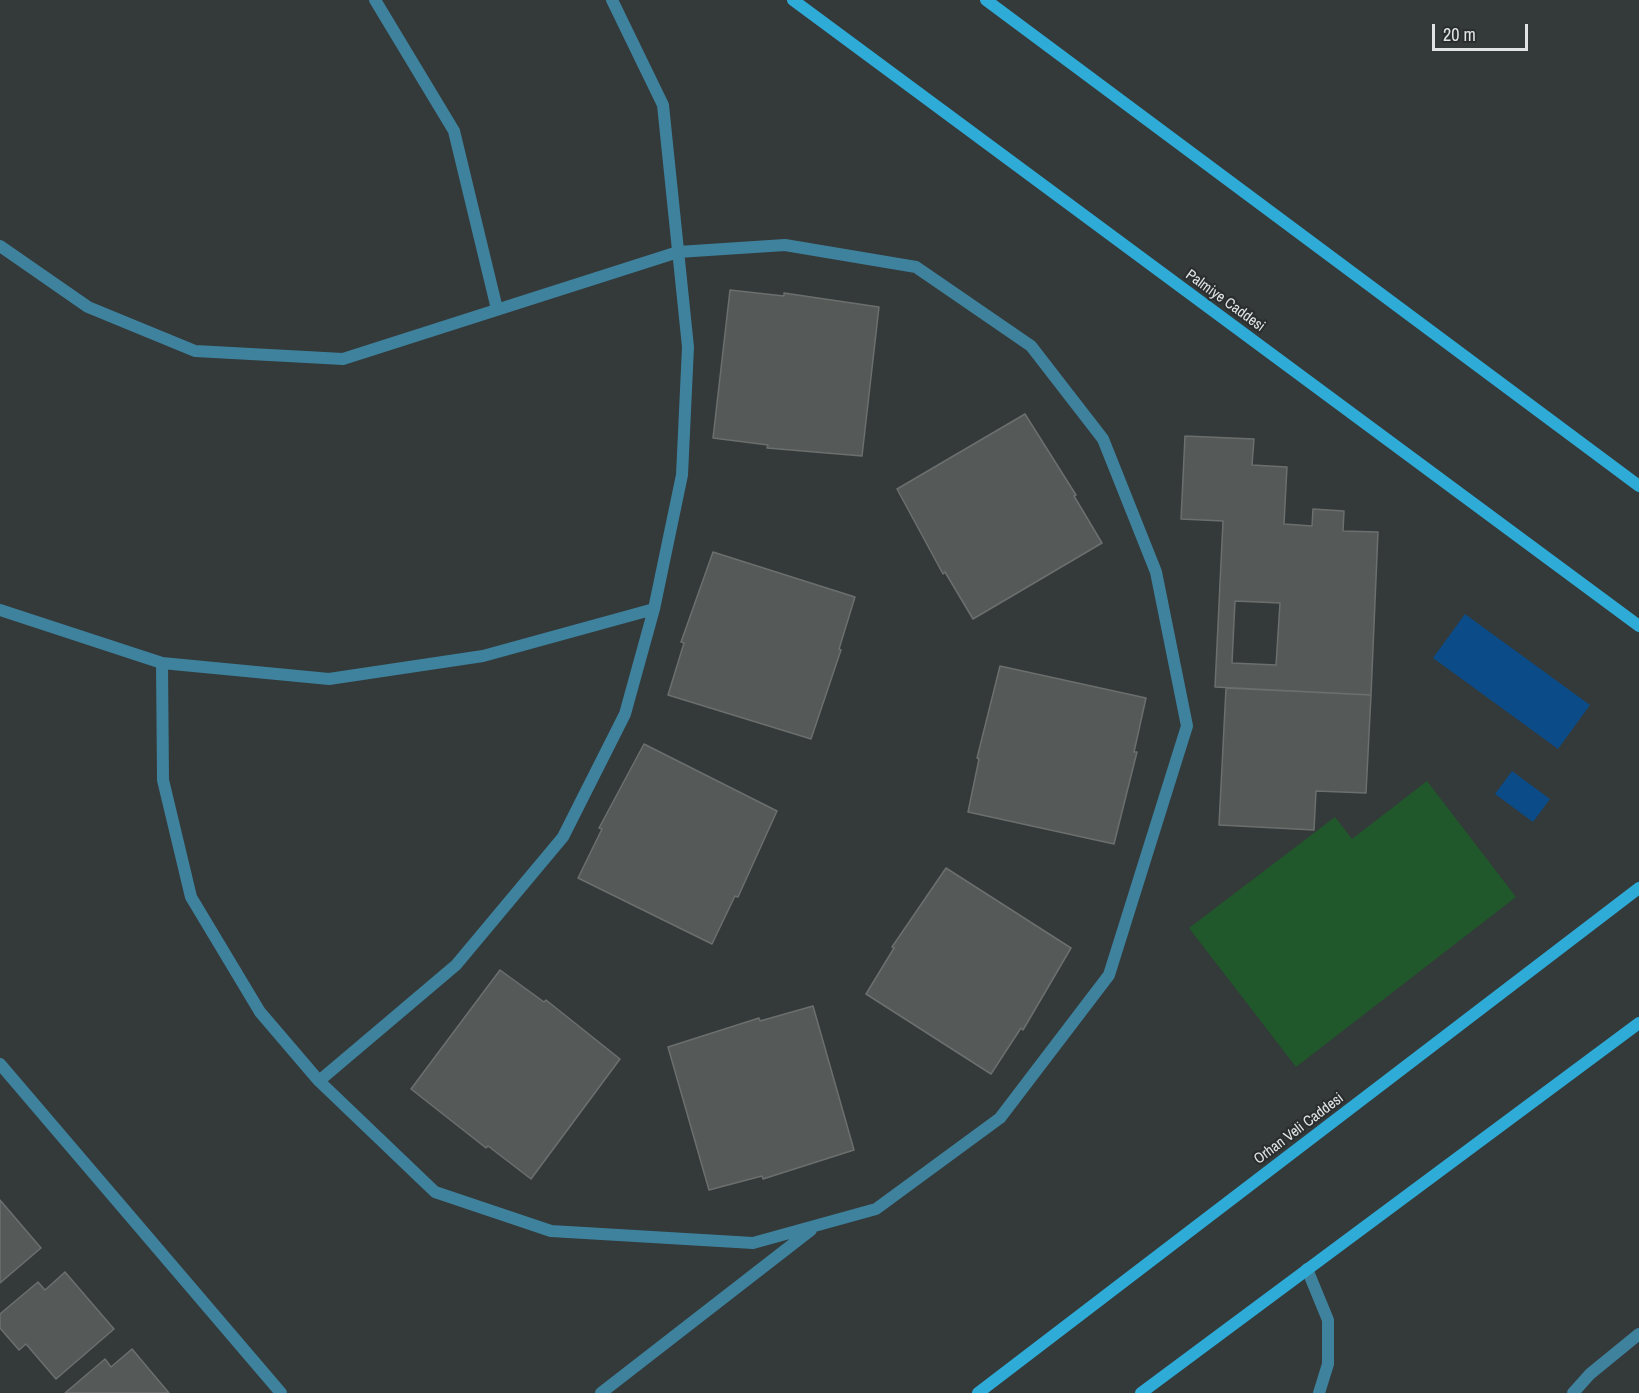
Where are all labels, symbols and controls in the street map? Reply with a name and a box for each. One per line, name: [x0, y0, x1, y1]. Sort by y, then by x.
scale bar: [1435, 12, 1531, 50]
text: 20 m: [1443, 22, 1476, 47]
street label: Palmiye Caddesi: [1182, 266, 1268, 336]
street label: Orhan Veli Caddesi: [1251, 1090, 1347, 1168]

